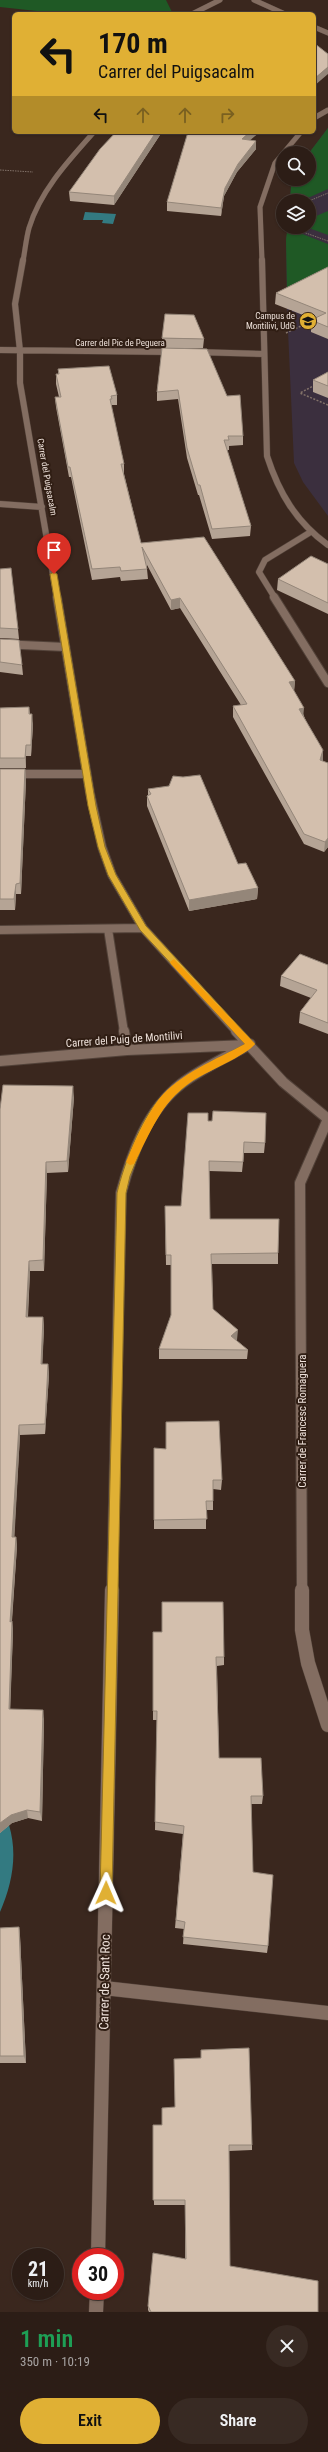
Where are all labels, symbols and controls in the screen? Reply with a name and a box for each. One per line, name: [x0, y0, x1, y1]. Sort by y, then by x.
text: 170 m: [98, 27, 168, 60]
icon: left: [32, 28, 84, 80]
text: Carrer del Puigsacalm: [98, 61, 254, 82]
icon: left: [90, 104, 112, 126]
icon: ahead: [132, 104, 154, 126]
icon: ahead: [174, 104, 196, 126]
icon: right: [216, 104, 238, 126]
map controls: [276, 146, 316, 234]
button: search: [276, 146, 316, 186]
button: layers: [276, 194, 316, 234]
place label: Campus de Montilivi, UdG: [246, 311, 295, 331]
school or university icon: Campus de Montilivi, UdG: [298, 311, 318, 331]
street label: Carrer del Pic de Peguera: [75, 338, 165, 348]
street label: Carrer del Puigsacalm: [35, 438, 59, 517]
pin: [37, 533, 71, 574]
icon: arrive: [43, 539, 65, 561]
street label: Carrer del Puig de Montilivi: [65, 1029, 183, 1050]
street label: Carrer de Francesc Romaguera: [296, 1354, 309, 1488]
position arrow: [85, 1872, 127, 1914]
street label: Carrer de Sant Roc: [96, 1934, 113, 2030]
speed limit sign: 30: [72, 2248, 124, 2300]
text: 21: [28, 2257, 48, 2281]
text: km/h: [28, 2278, 48, 2289]
text: 1 min: [20, 2325, 73, 2353]
button: close: [266, 2325, 308, 2367]
text: 350 m · 10:19: [20, 2354, 90, 2369]
button: Exit: [20, 2398, 160, 2444]
button: Share: [168, 2398, 308, 2444]

